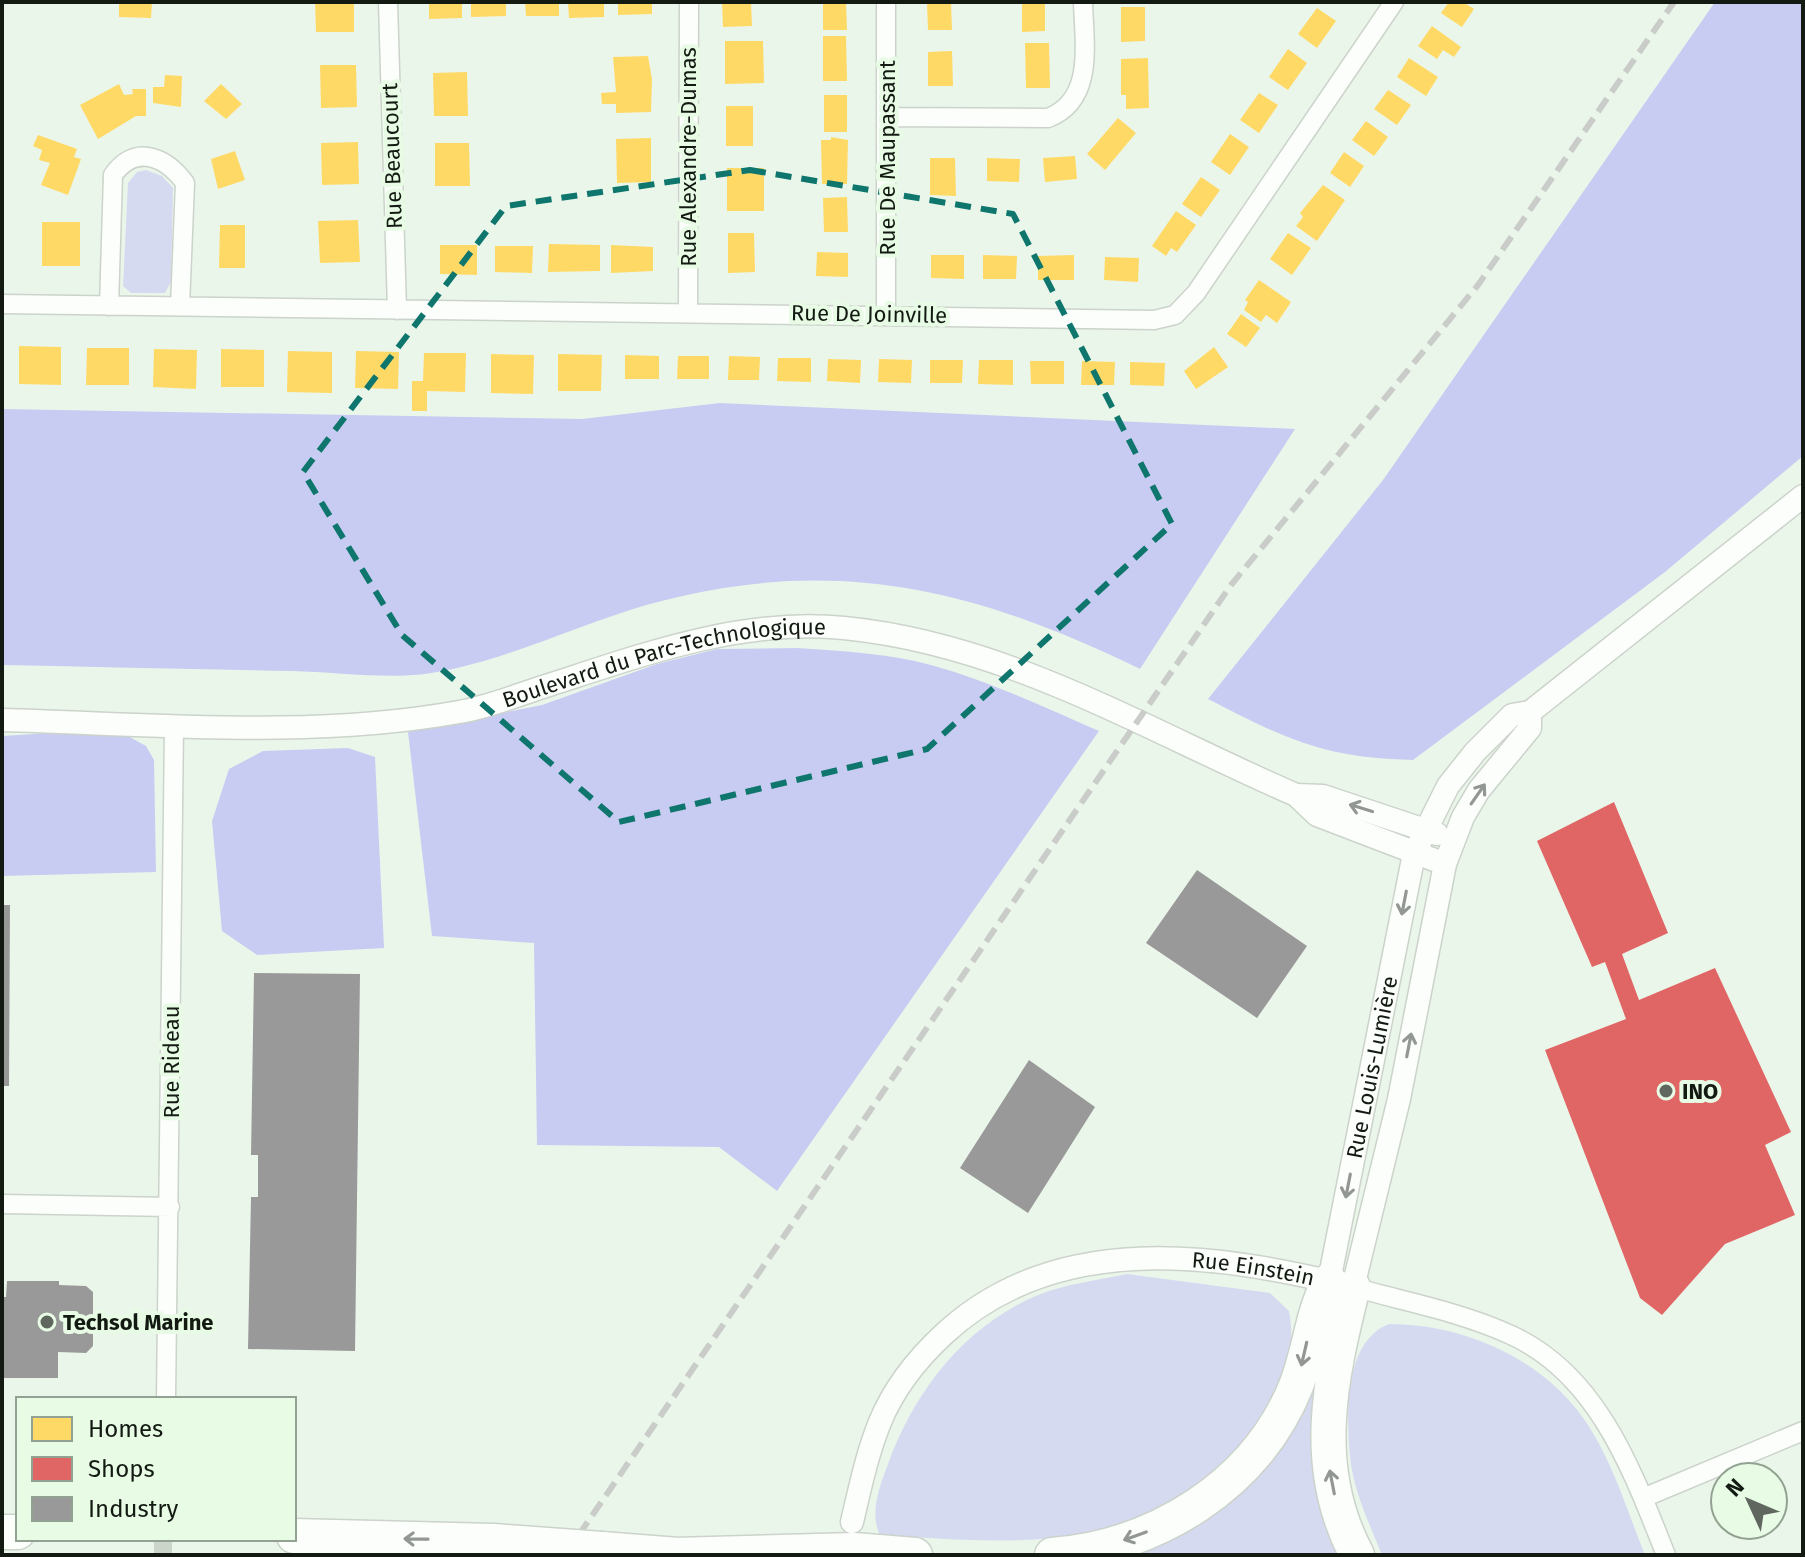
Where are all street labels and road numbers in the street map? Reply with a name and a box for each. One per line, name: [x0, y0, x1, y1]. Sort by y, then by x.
street label: Rue Alexandre-Dumas: [675, 47, 702, 267]
street label: Rue De Maupassant: [874, 60, 901, 256]
street label: Rue Beaucourt: [376, 83, 408, 229]
street label: Rue De Joinville: [791, 299, 947, 329]
street label: Boulevard du Parc-Technologique: [499, 613, 826, 713]
street label: Rue Louis-Lumière: [1340, 974, 1403, 1161]
street label: Rue Rideau: [158, 1005, 185, 1119]
street label: Rue Einstein: [1191, 1246, 1317, 1291]

